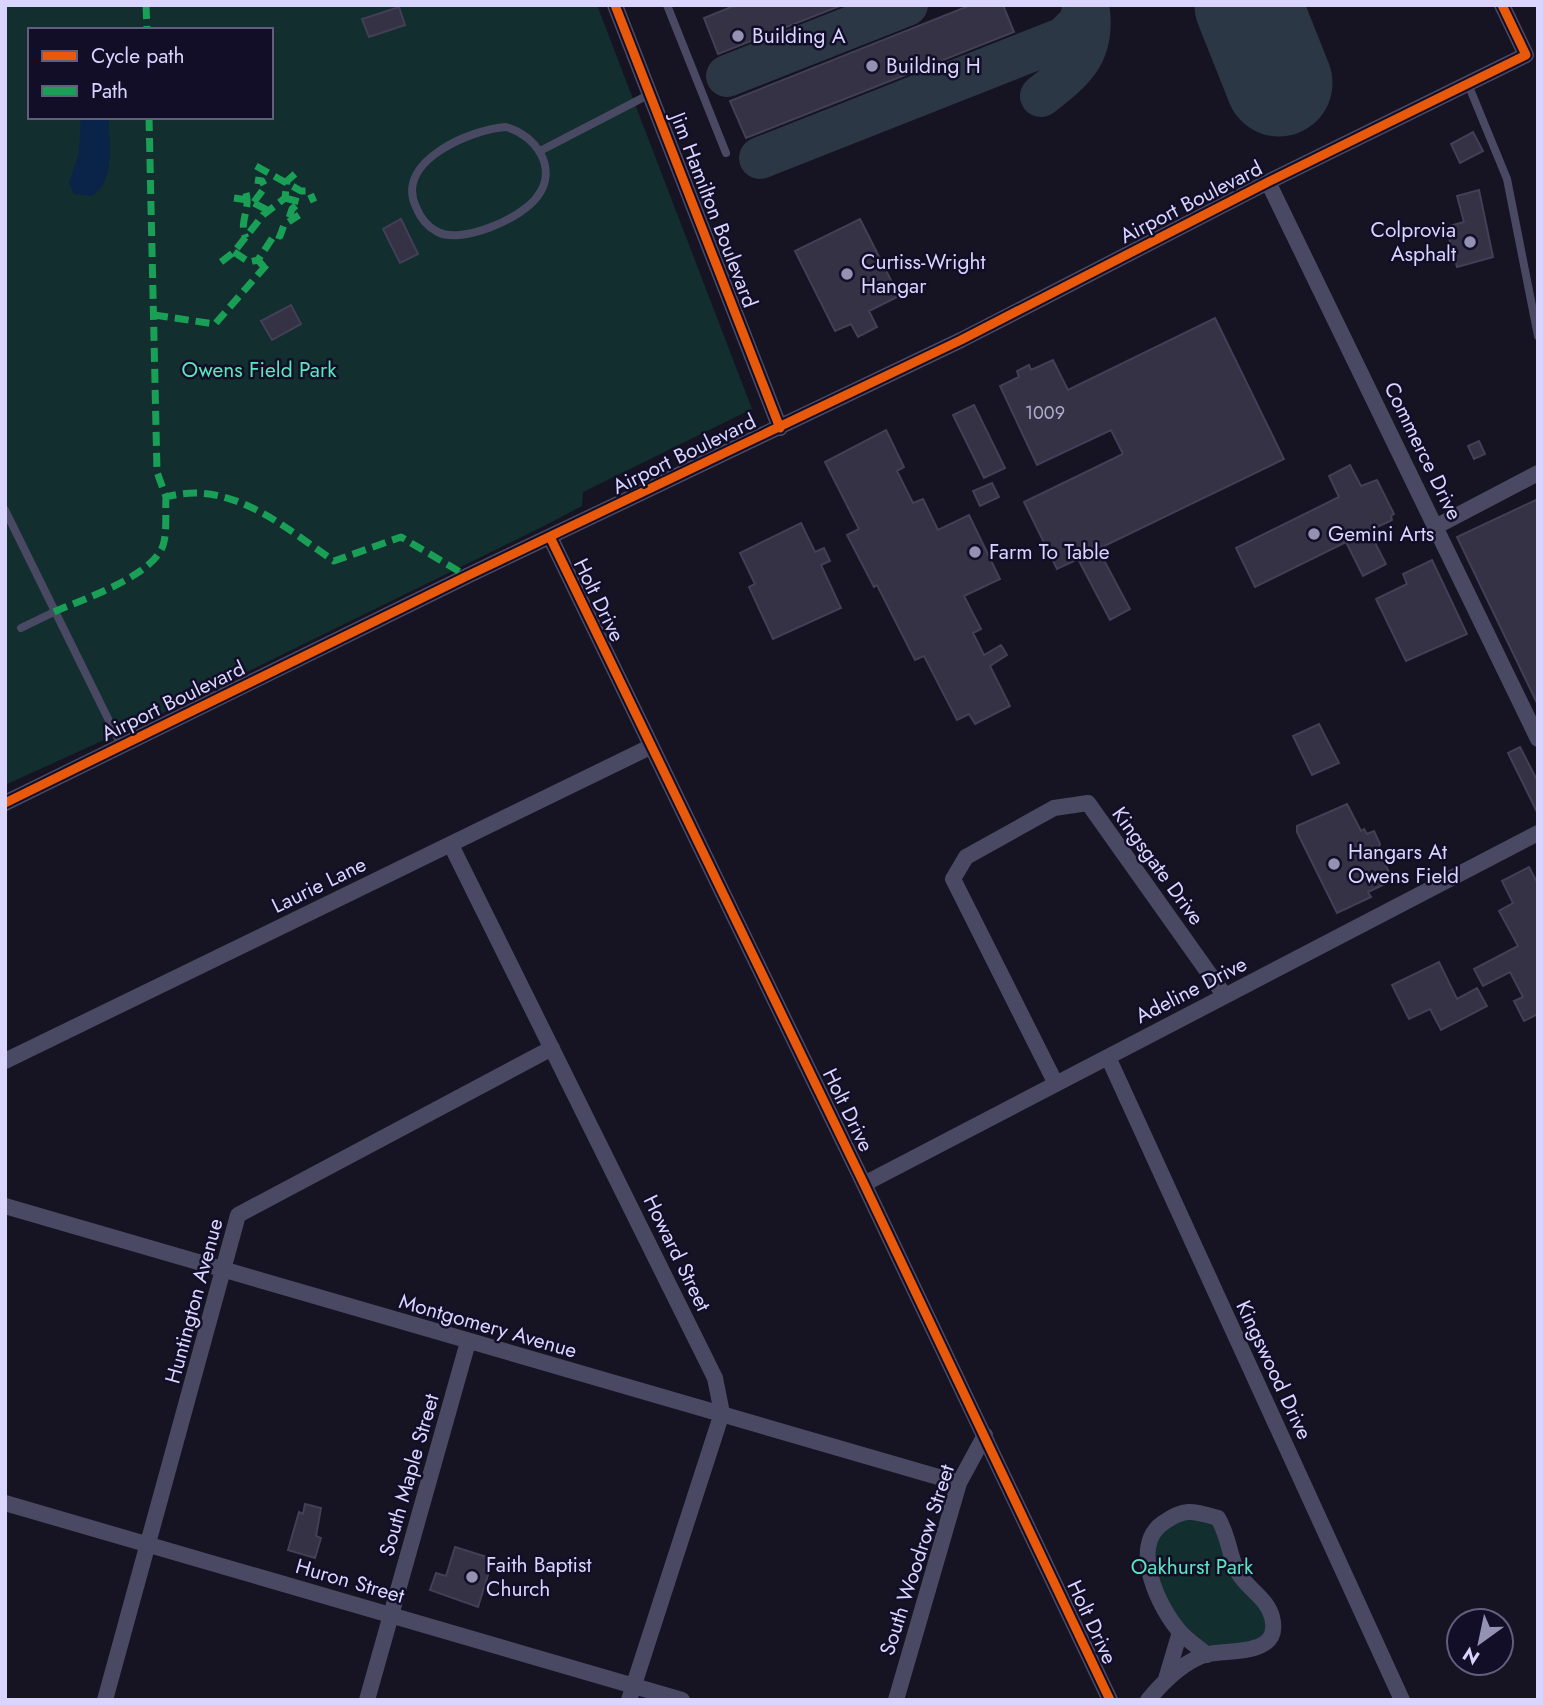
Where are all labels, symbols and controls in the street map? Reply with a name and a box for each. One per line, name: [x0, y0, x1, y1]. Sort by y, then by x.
place label: Building A: [752, 21, 846, 51]
legend: [28, 28, 273, 119]
marker: Building A: [730, 28, 746, 44]
text: Cycle path: [91, 41, 184, 71]
place label: Building H: [886, 51, 981, 81]
marker: Building H: [864, 58, 880, 74]
text: Path: [91, 76, 128, 106]
street label: Jim Hamilton Boulevard: [662, 105, 765, 312]
street label: Airport Boulevard: [1114, 153, 1268, 251]
place label: Colprovia Asphalt: [1371, 215, 1456, 269]
marker: Colprovia Asphalt: [1462, 234, 1478, 250]
place label: Curtiss-Wright Hangar: [861, 247, 985, 301]
marker: Curtiss-Wright Hangar: [839, 266, 855, 282]
park label: Owens Field Park: [182, 355, 337, 385]
street label: Commerce Drive: [1377, 377, 1469, 525]
house number: 1009: [1025, 400, 1065, 426]
street label: Airport Boulevard: [607, 406, 761, 502]
place label: Gemini Arts: [1328, 519, 1434, 549]
marker: Gemini Arts: [1306, 526, 1322, 542]
place label: Farm To Table: [989, 537, 1110, 567]
marker: Farm To Table: [967, 544, 983, 560]
street label: Holt Drive: [566, 553, 632, 647]
street label: Airport Boulevard: [96, 653, 250, 749]
street label: Kingsgate Drive: [1105, 801, 1211, 931]
place label: Hangars At Owens Field: [1348, 837, 1459, 891]
street label: Laurie Lane: [267, 849, 371, 921]
marker: Hangars At Owens Field: [1326, 856, 1342, 872]
street label: Adeline Drive: [1130, 949, 1252, 1031]
street label: Holt Drive: [815, 1063, 881, 1157]
street label: Howard Street: [636, 1190, 718, 1316]
street label: Huntington Avenue: [158, 1215, 231, 1387]
street label: Montgomery Avenue: [395, 1286, 581, 1366]
street label: Kingswood Drive: [1229, 1295, 1319, 1445]
street label: South Maple Street: [371, 1390, 447, 1560]
street label: South Woodrow Street: [872, 1461, 962, 1659]
place label: Faith Baptist Church: [486, 1550, 592, 1604]
street label: Huron Street: [292, 1551, 408, 1611]
park label: Oakhurst Park: [1131, 1552, 1254, 1582]
marker: Faith Baptist Church: [464, 1569, 480, 1585]
street label: Holt Drive: [1060, 1575, 1125, 1669]
north arrow: [1445, 1607, 1515, 1677]
text: N: [1457, 1640, 1485, 1671]

